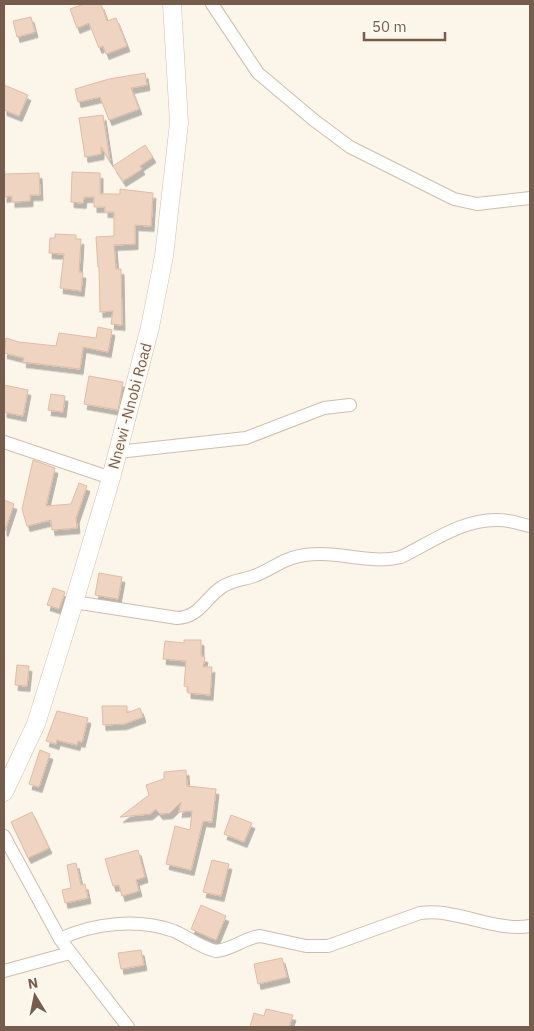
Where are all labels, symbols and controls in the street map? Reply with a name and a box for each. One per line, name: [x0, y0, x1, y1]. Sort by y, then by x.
scale bar: [364, 10, 445, 42]
text: 50 m: [372, 17, 407, 36]
street label: Nnewi -Nnobi Road: [104, 341, 156, 471]
north arrow: [10, 971, 60, 1021]
text: N: [26, 973, 39, 993]

